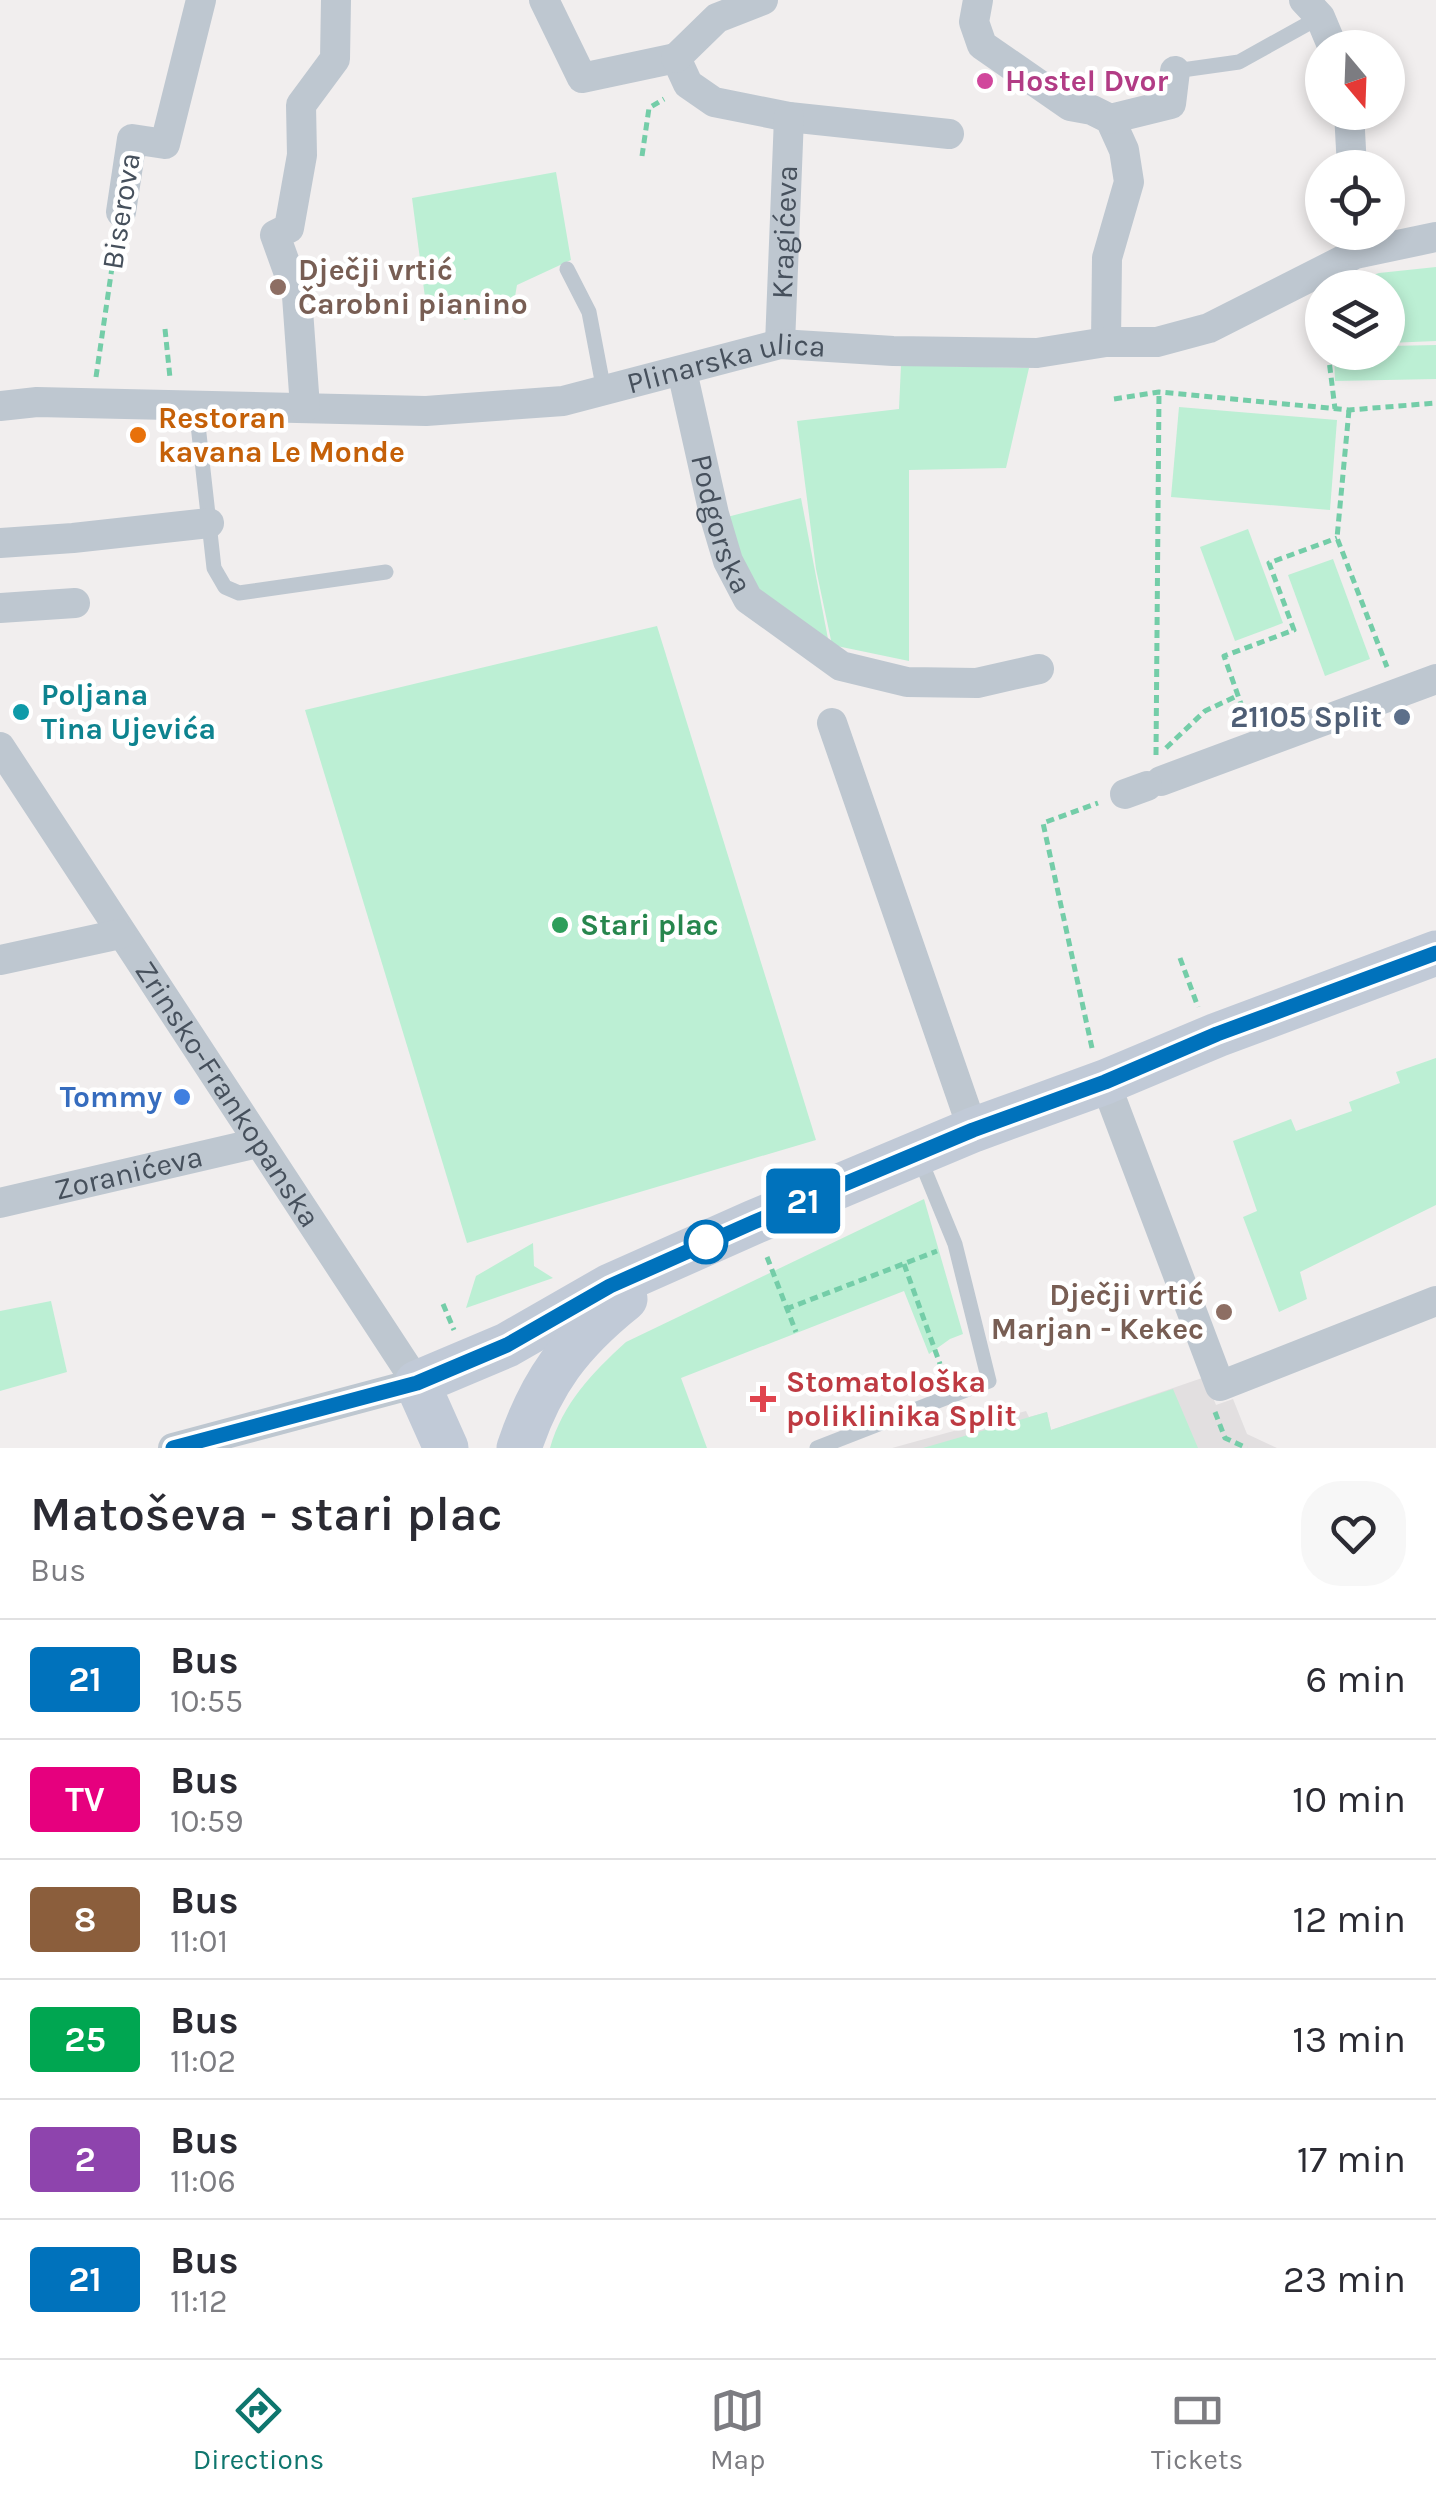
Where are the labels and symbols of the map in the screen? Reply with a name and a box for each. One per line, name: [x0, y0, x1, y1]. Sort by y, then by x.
north arrow: [1305, 30, 1405, 130]
place label: Hostel Dvor: [1005, 63, 1169, 99]
marker: Hostel Dvor: [974, 70, 996, 92]
street label: Biserova: [94, 150, 148, 272]
street label: Kragićeva: [764, 164, 805, 300]
place label: Dječji vrtić Čarobni pianino: [298, 252, 528, 322]
marker: Dječji vrtić Čarobni pianino: [267, 276, 289, 298]
street label: Plinarska ulica: [623, 326, 827, 401]
place label: Restoran kavana Le Monde: [158, 400, 405, 470]
marker: Restoran kavana Le Monde: [127, 424, 149, 446]
street label: Podgorska: [683, 451, 760, 600]
place label: Poljana Tina Ujevića: [41, 677, 216, 747]
place label: 21105 Split: [1230, 699, 1382, 735]
marker: Poljana Tina Ujevića: [10, 701, 32, 723]
marker: 21105 Split: [1391, 706, 1413, 728]
place label: Stari plac: [580, 907, 719, 943]
marker: Stari plac: [549, 914, 571, 936]
street label: Zrinsko-Frankopanska: [127, 954, 328, 1234]
place label: Tommy: [60, 1079, 162, 1115]
marker: Tommy: [171, 1086, 193, 1108]
street label: Zoranićeva: [51, 1138, 206, 1208]
line badge: 21: [758, 1168, 848, 1234]
unlabelled marker: [685, 1221, 727, 1263]
place label: Dječji vrtić Marjan - Kekec: [991, 1277, 1204, 1347]
marker: Dječji vrtić Marjan - Kekec: [1213, 1301, 1235, 1323]
place label: Stomatološka poliklinika Split: [786, 1364, 1017, 1434]
marker: Stomatološka poliklinika Split: [750, 1386, 776, 1412]

